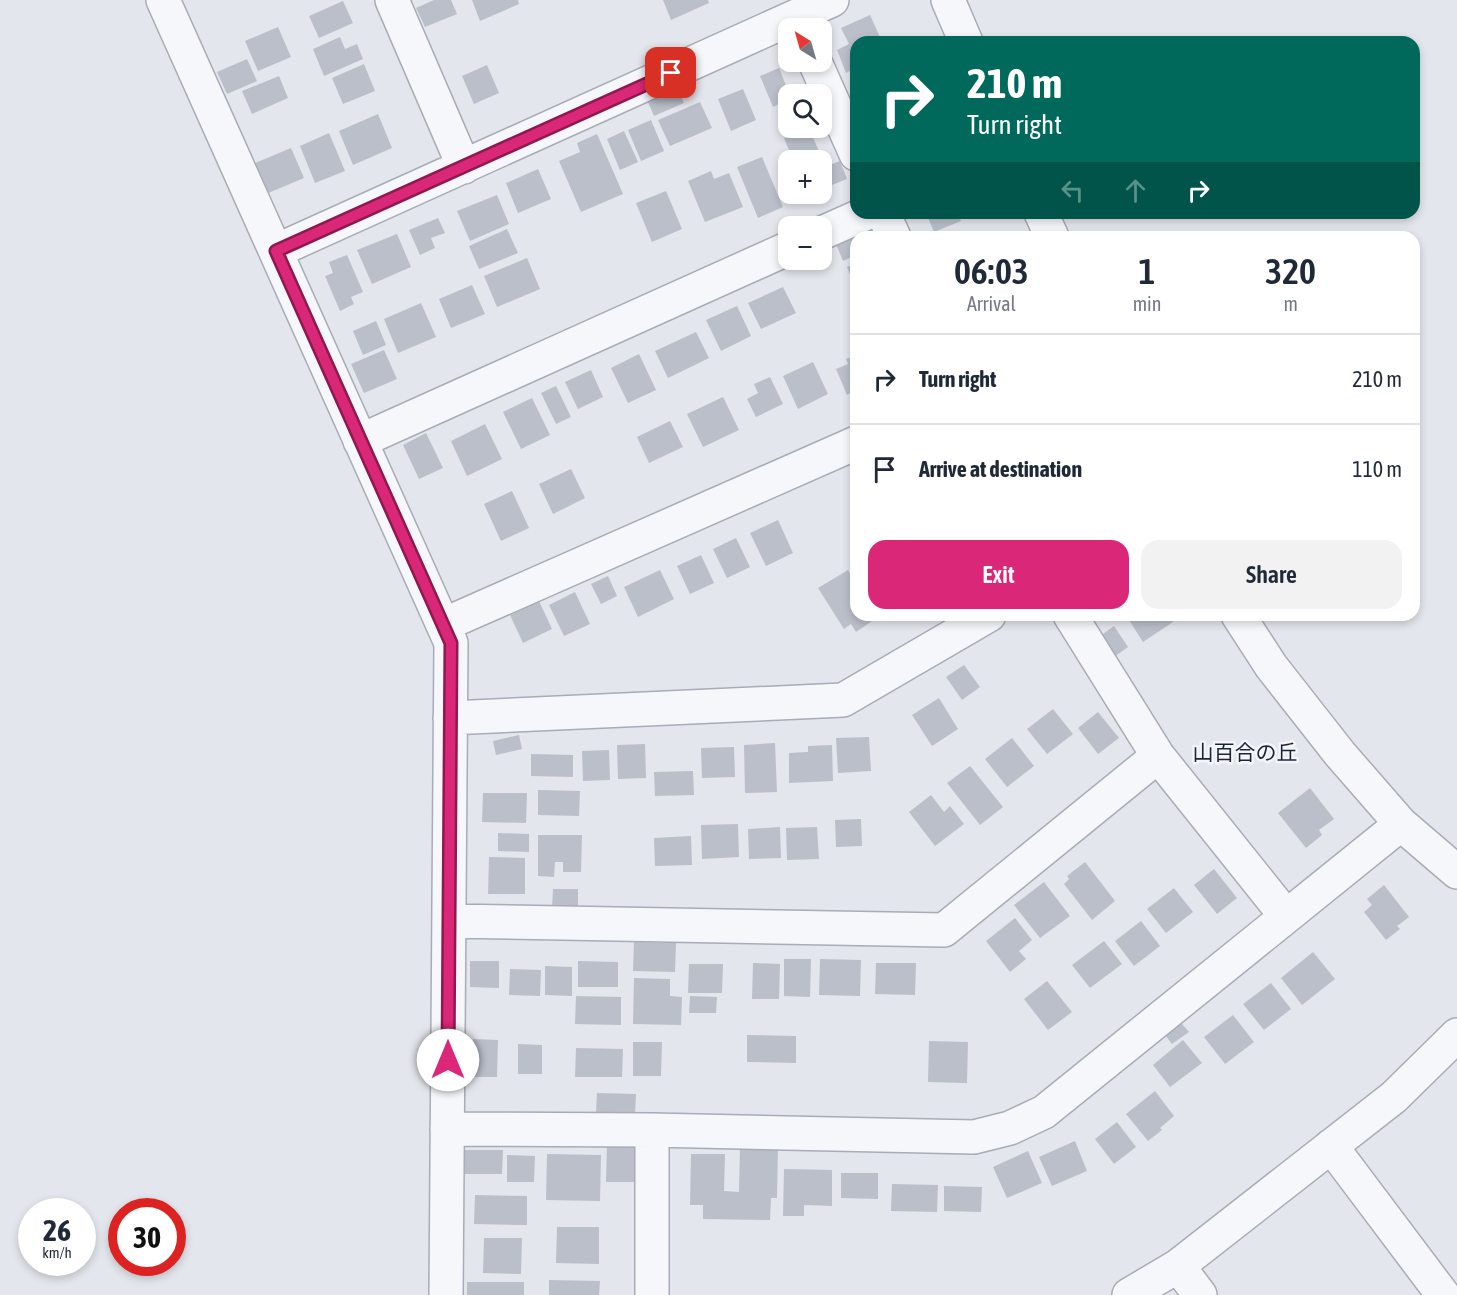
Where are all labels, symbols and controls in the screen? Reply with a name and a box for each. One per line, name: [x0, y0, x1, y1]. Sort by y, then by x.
north arrow: [778, 18, 832, 72]
map controls: [778, 18, 832, 270]
pin: [645, 47, 696, 98]
icon: arrive: [654, 56, 687, 89]
text: 210 m: [967, 59, 1062, 107]
icon: right: [868, 60, 946, 138]
button: search: [778, 84, 832, 138]
text: Turn right: [967, 109, 1062, 140]
button: +: [778, 150, 832, 204]
icon: left: [1056, 174, 1089, 207]
icon: ahead: [1119, 174, 1152, 207]
icon: right: [1182, 174, 1215, 207]
button: −: [778, 216, 832, 270]
text: 06:03: [954, 250, 1029, 292]
text: 1: [1139, 250, 1155, 292]
text: 320: [1265, 250, 1316, 292]
text: Arrival: [967, 292, 1016, 315]
text: min: [1133, 292, 1161, 315]
text: m: [1283, 292, 1298, 315]
icon: right: [868, 363, 901, 396]
text: Turn right: [919, 366, 996, 392]
text: 210 m: [1352, 366, 1402, 392]
icon: arrive: [868, 453, 901, 486]
text: Arrive at destination: [919, 456, 1082, 482]
text: 110 m: [1352, 456, 1402, 482]
button: Exit: [868, 540, 1129, 609]
button: Share: [1141, 540, 1402, 609]
district label: 山百合の丘: [1193, 740, 1298, 764]
position arrow: [416, 1028, 480, 1092]
speed limit sign: 30: [108, 1198, 186, 1276]
text: 26: [43, 1213, 71, 1247]
text: km/h: [42, 1244, 72, 1261]

